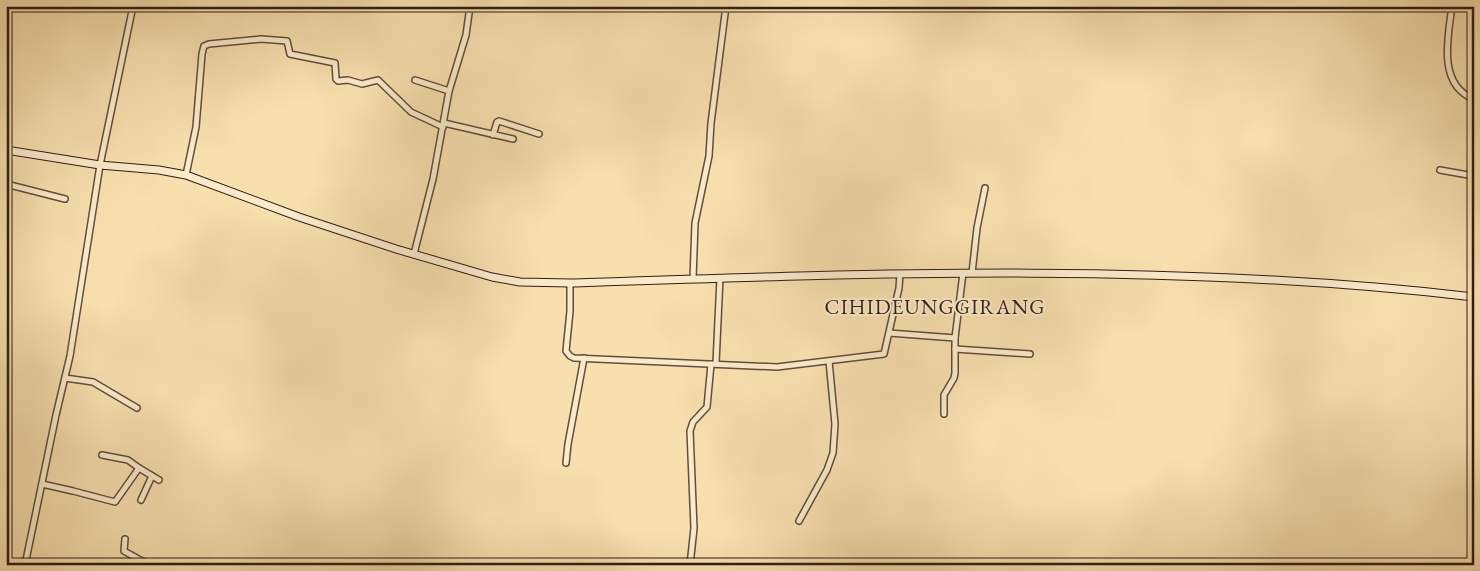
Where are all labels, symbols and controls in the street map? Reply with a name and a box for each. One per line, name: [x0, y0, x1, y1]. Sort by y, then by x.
district label: CIHIDEUNGGIRANG: [824, 293, 1046, 320]

